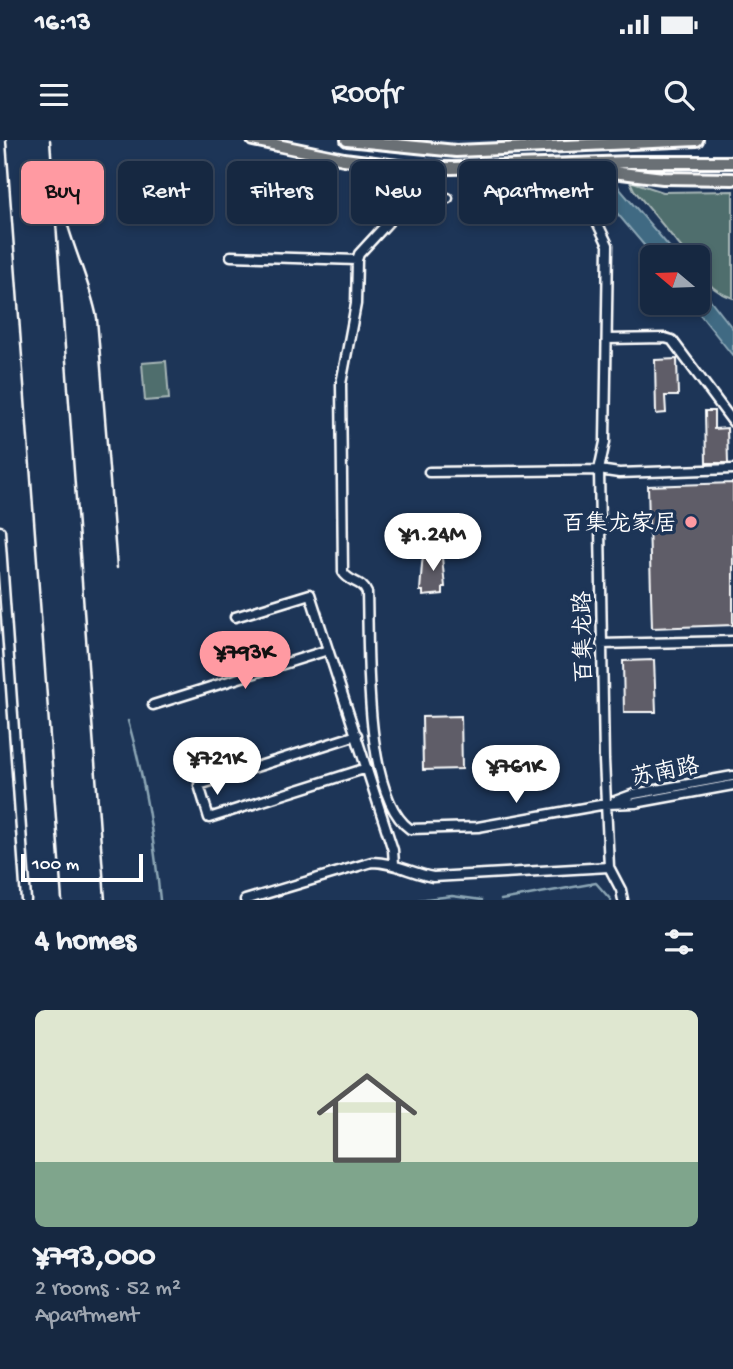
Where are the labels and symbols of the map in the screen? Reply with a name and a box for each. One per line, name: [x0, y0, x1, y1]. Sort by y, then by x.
north arrow: [640, 245, 710, 315]
place label: 百集龙家居: [562, 510, 677, 539]
pin: ¥1.24M: [376, 514, 490, 573]
marker: 百集龙家居: [683, 514, 699, 530]
street label: 百集龙路: [569, 591, 600, 683]
pin: ¥793K: [196, 631, 294, 691]
pin: ¥721K: [168, 738, 266, 797]
pin: ¥761K: [467, 746, 565, 805]
street label: 苏南路: [629, 753, 702, 793]
scale bar: [21, 851, 144, 883]

